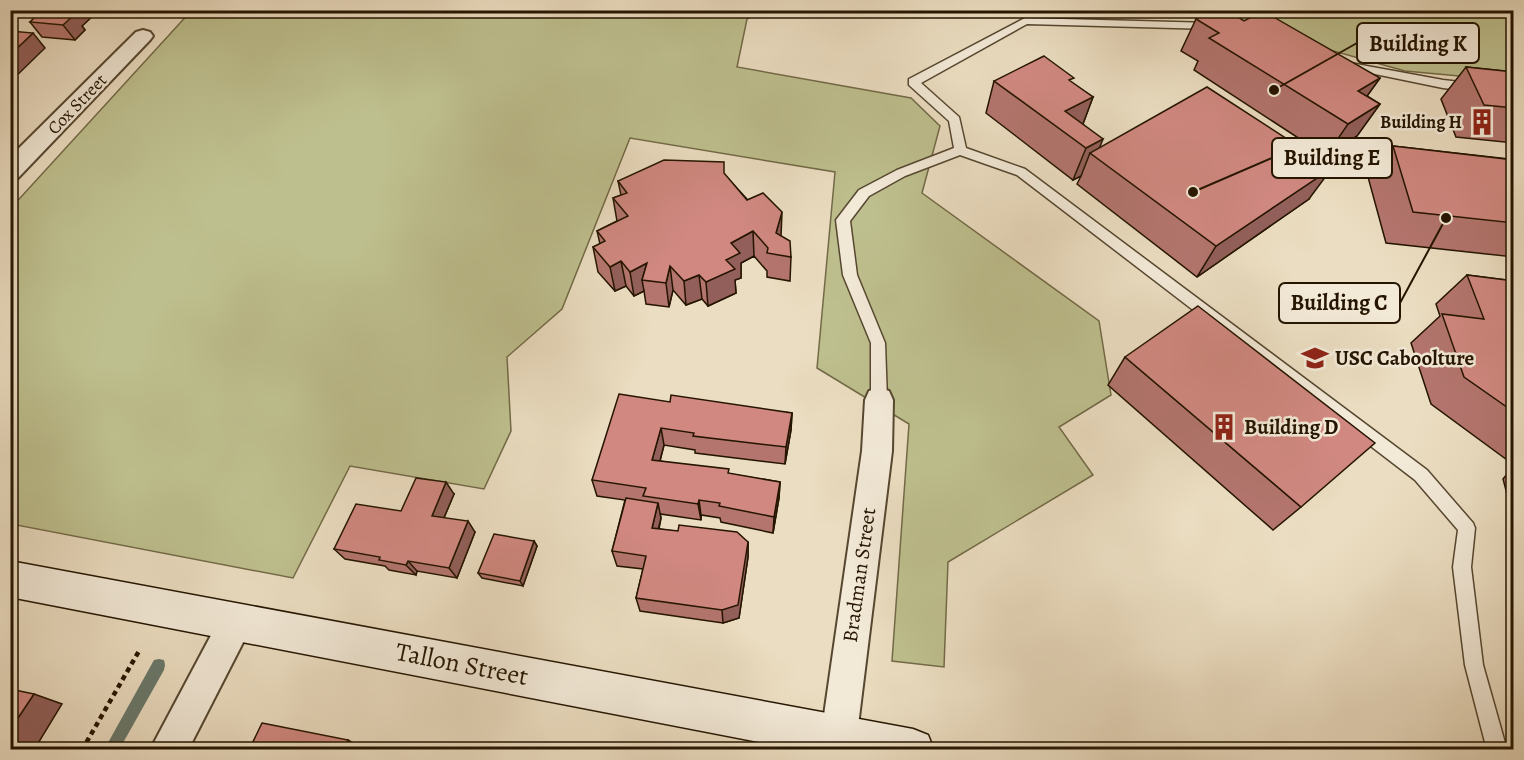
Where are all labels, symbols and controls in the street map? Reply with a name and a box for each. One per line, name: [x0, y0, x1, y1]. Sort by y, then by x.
callout: Building K: [1357, 23, 1479, 63]
text: Building K: [1369, 29, 1468, 59]
street label: Cox Street: [42, 68, 112, 140]
building icon: Building H: [1467, 107, 1497, 137]
place label: Building H: [1380, 110, 1462, 134]
callout: Building E: [1272, 138, 1392, 178]
text: Building E: [1284, 143, 1380, 173]
callout: Building C: [1279, 283, 1400, 323]
text: Building C: [1290, 288, 1388, 318]
school or university icon: USC Caboolture: [1300, 343, 1330, 373]
place label: USC Caboolture: [1335, 344, 1475, 372]
building icon: Building D: [1209, 412, 1239, 442]
place label: Building D: [1244, 413, 1338, 441]
street label: Bradman Street: [836, 506, 882, 644]
street label: Tallon Street: [393, 634, 532, 694]

